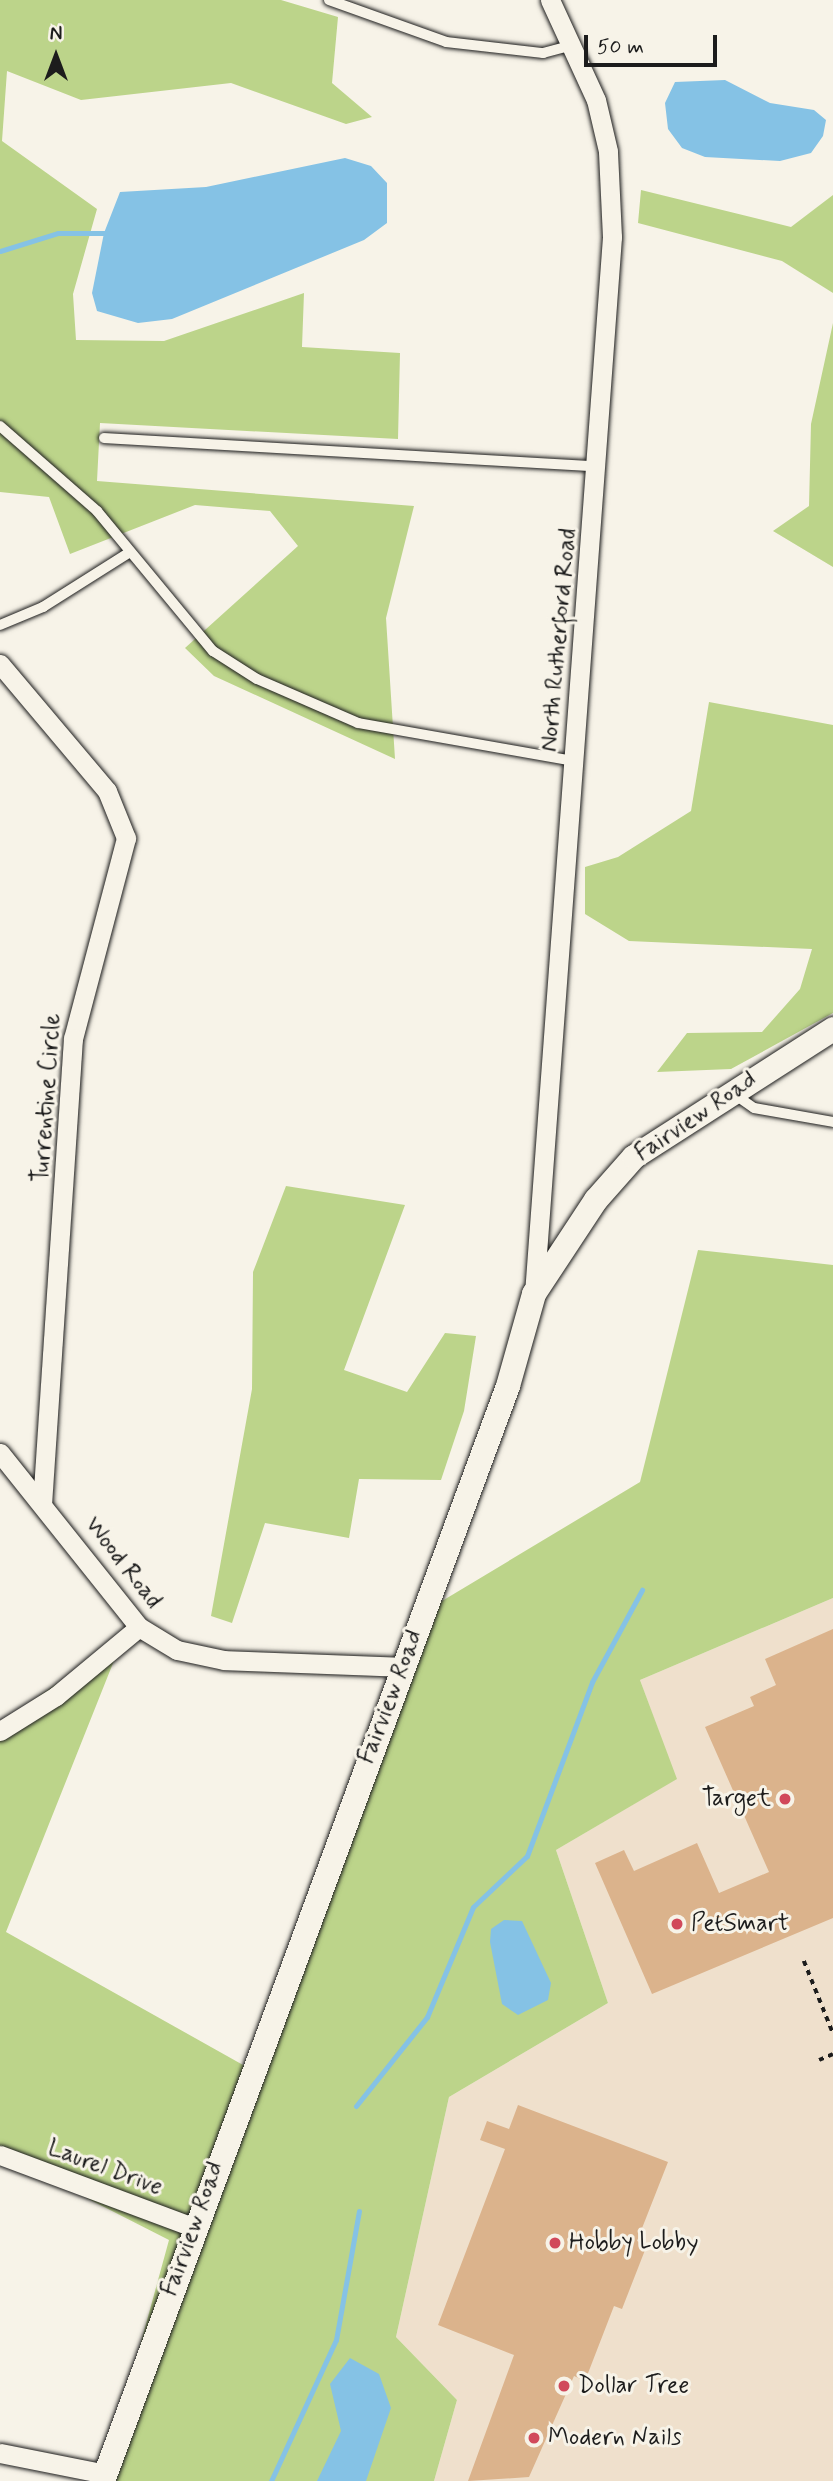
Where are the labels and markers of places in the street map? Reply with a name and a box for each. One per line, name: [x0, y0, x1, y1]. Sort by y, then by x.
place label: Target: [701, 1785, 771, 1813]
marker: Target: [777, 1791, 793, 1807]
place label: PetSmart: [691, 1910, 789, 1938]
marker: PetSmart: [669, 1916, 685, 1932]
place label: Hobby Lobby: [569, 2229, 702, 2257]
marker: Hobby Lobby: [547, 2235, 563, 2251]
place label: Dollar Tree: [578, 2372, 686, 2400]
marker: Dollar Tree: [556, 2378, 572, 2394]
place label: Modern Nails: [548, 2424, 681, 2452]
marker: Modern Nails: [526, 2430, 542, 2446]

